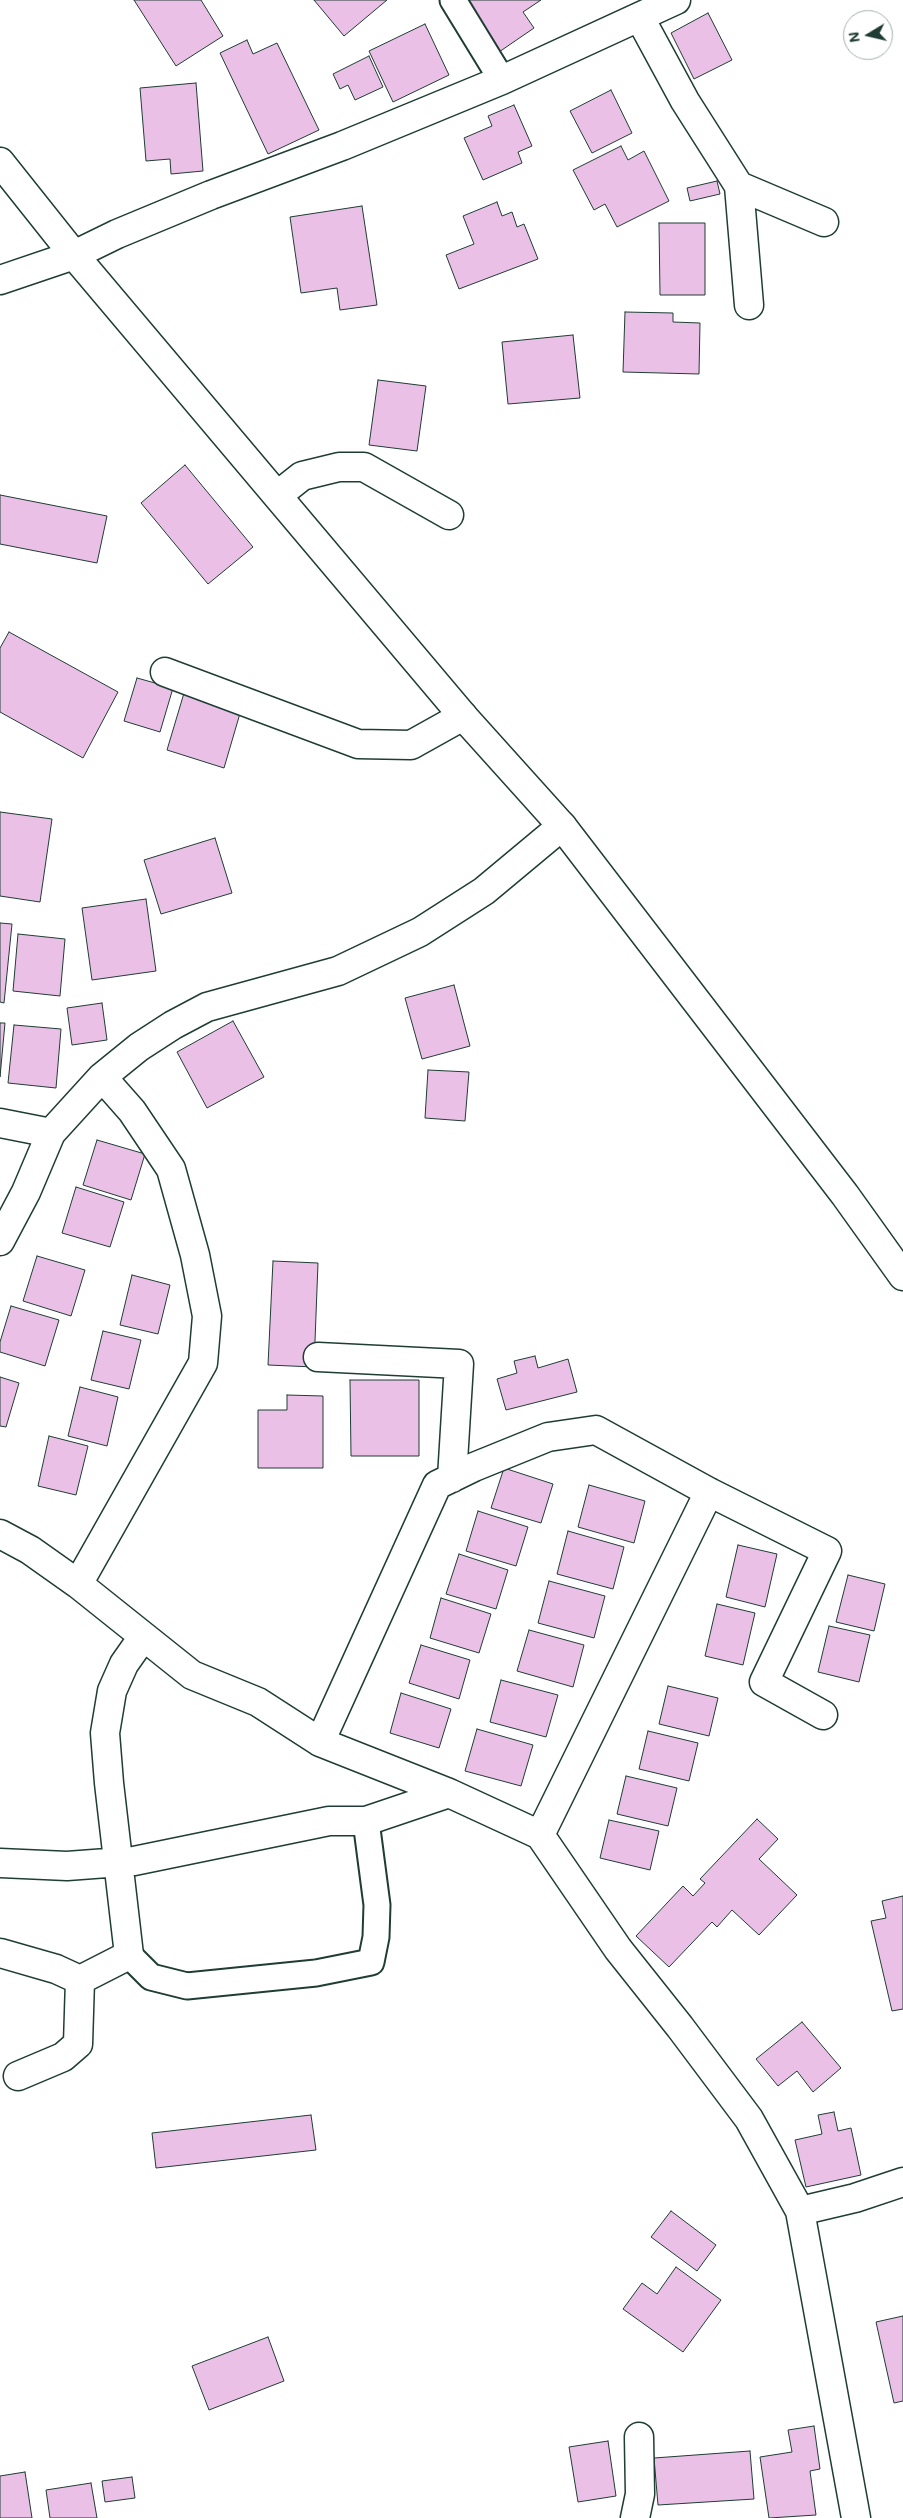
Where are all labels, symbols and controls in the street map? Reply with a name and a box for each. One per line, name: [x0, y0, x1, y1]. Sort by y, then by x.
north arrow: [843, 10, 893, 60]
text: N: [843, 31, 864, 44]

